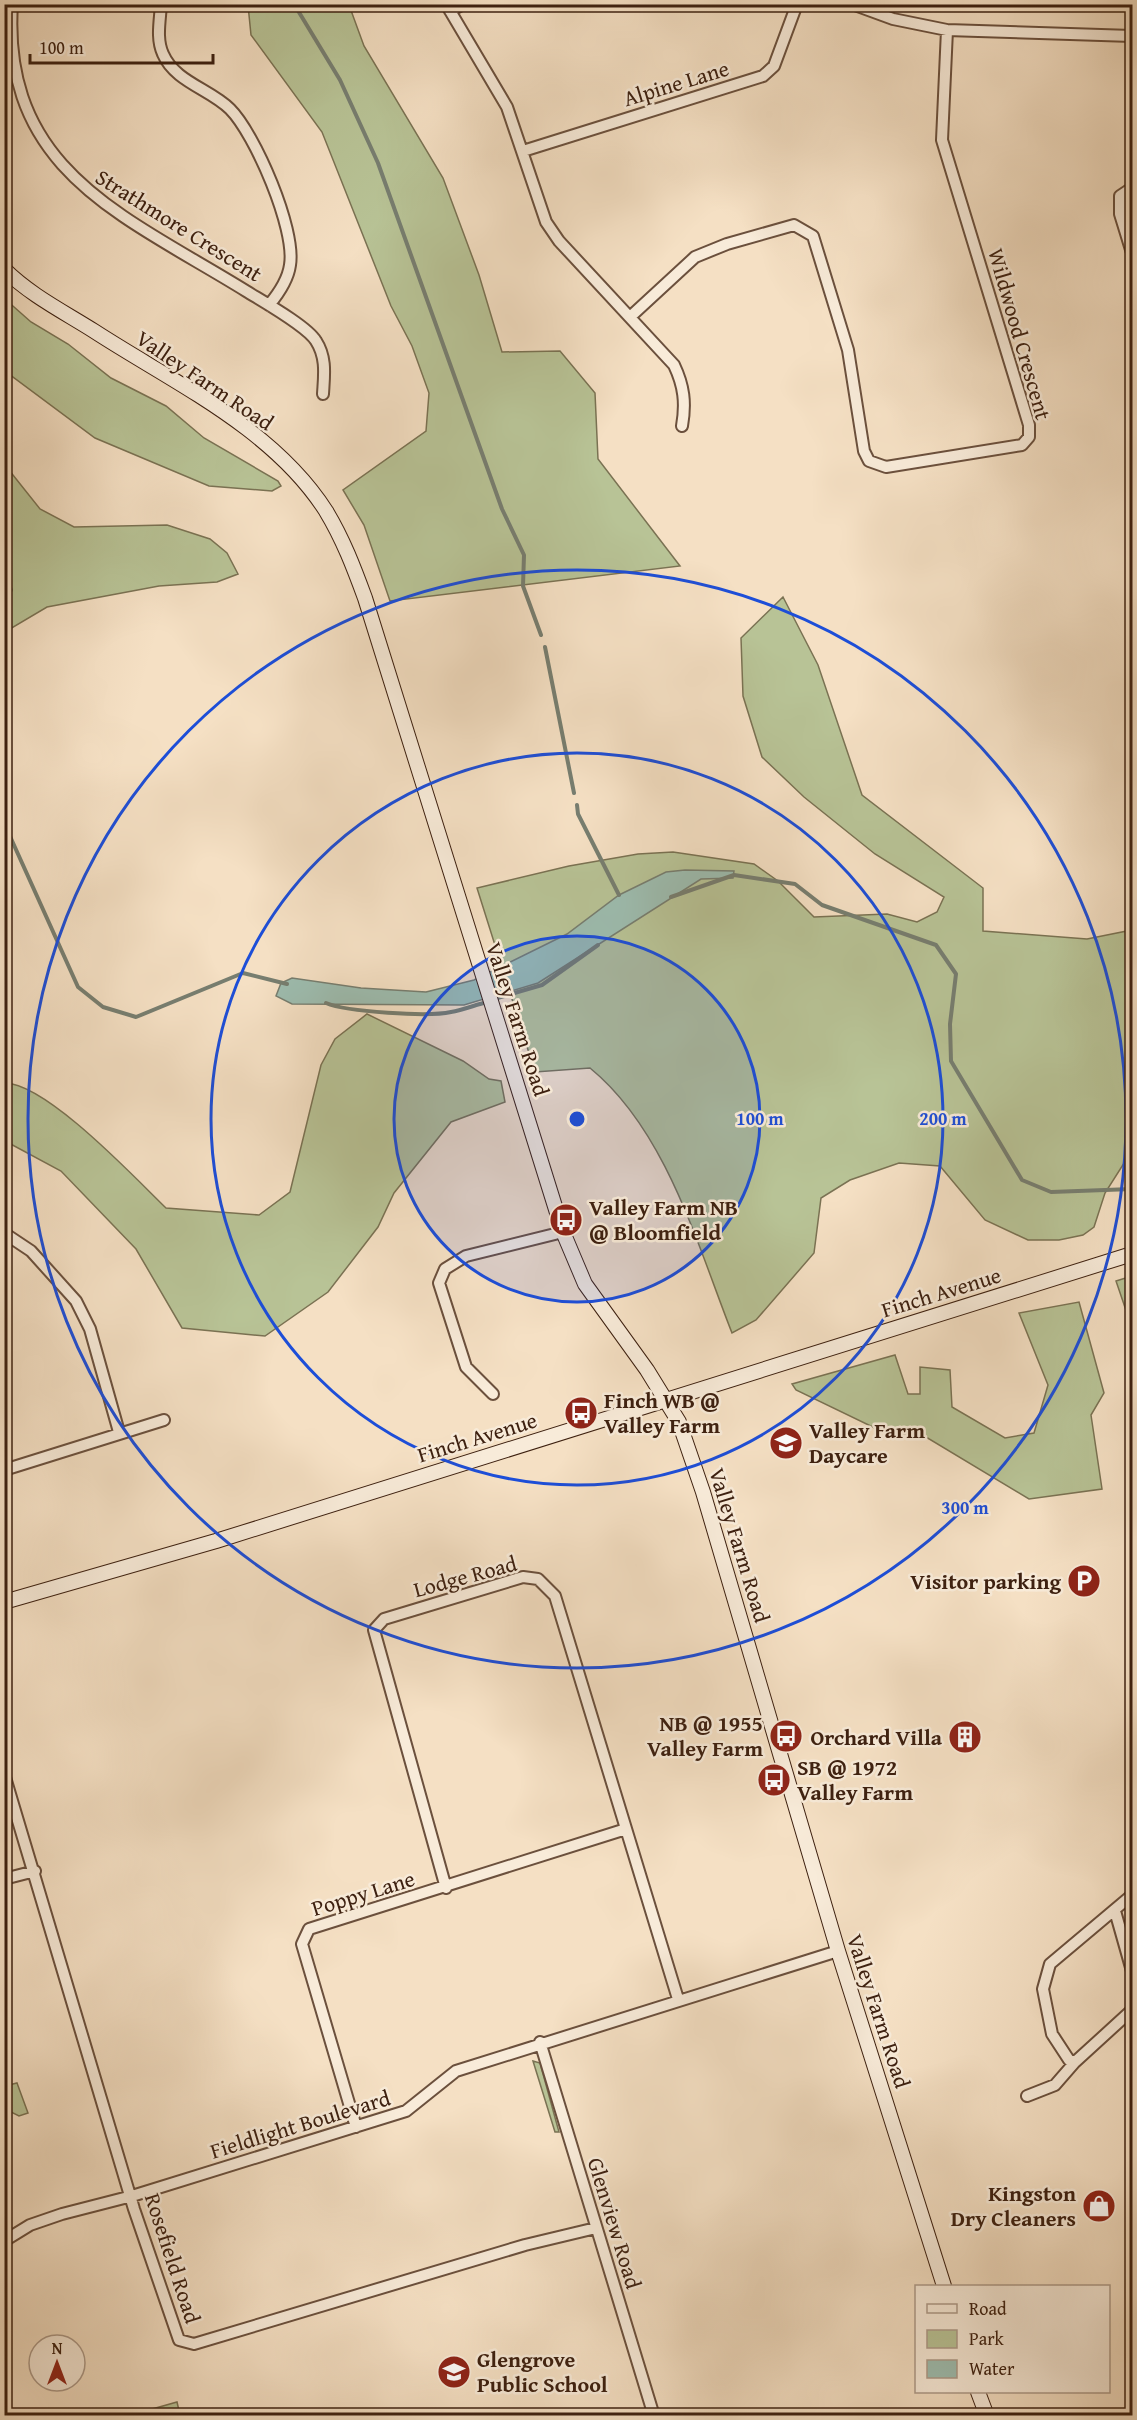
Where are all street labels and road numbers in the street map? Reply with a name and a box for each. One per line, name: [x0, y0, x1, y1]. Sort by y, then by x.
street label: Alpine Lane: [619, 52, 733, 114]
street label: Strathmore Crescent: [90, 161, 269, 289]
street label: Wildwood Crescent: [980, 244, 1060, 424]
street label: Valley Farm Road: [130, 322, 281, 438]
street label: Valley Farm Road: [478, 938, 558, 1100]
street label: Finch Avenue: [877, 1259, 1005, 1325]
street label: Finch Avenue: [413, 1404, 541, 1470]
street label: Valley Farm Road: [701, 1464, 779, 1627]
street label: Lodge Road: [410, 1547, 520, 1605]
street label: Poppy Lane: [307, 1862, 419, 1924]
street label: Valley Farm Road: [839, 1930, 919, 2092]
street label: Fieldlight Boulevard: [206, 2081, 394, 2167]
street label: Glenview Road: [580, 2153, 650, 2293]
street label: Rosefield Road: [137, 2189, 209, 2328]

